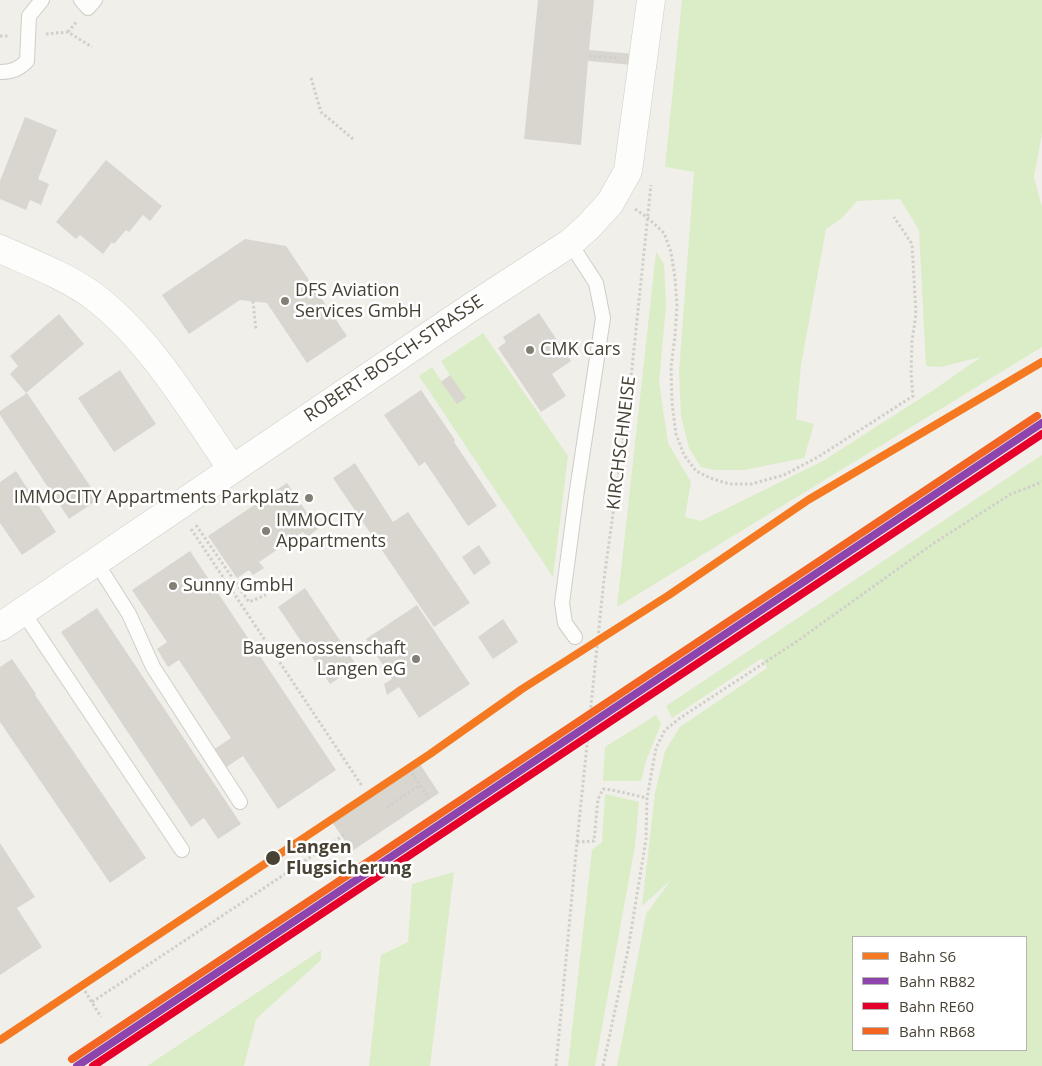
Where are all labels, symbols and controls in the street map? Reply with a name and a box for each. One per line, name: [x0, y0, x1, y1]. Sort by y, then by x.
place label: DFS Aviation Services GmbH: [295, 280, 422, 322]
street label: ROBERT-BOSCH-STRASSE: [300, 291, 488, 427]
marker: DFS Aviation Services GmbH: [279, 295, 291, 307]
place label: CMK Cars: [540, 339, 620, 361]
marker: CMK Cars: [524, 344, 536, 356]
street label: KIRCHSCHNEISE: [603, 375, 641, 511]
place label: IMMOCITY Appartments Parkplatz: [14, 487, 299, 509]
marker: IMMOCITY Appartments Parkplatz: [303, 492, 315, 504]
place label: IMMOCITY Appartments: [276, 510, 386, 552]
marker: IMMOCITY Appartments: [260, 525, 272, 537]
place label: Sunny GmbH: [183, 575, 294, 597]
marker: Sunny GmbH: [167, 580, 179, 592]
place label: Baugenossenschaft Langen eG: [243, 638, 406, 681]
marker: Baugenossenschaft Langen eG: [410, 653, 422, 665]
place label: Langen Flugsicherung: [286, 837, 412, 880]
marker: Langen Flugsicherung: [264, 849, 282, 867]
legend: [852, 936, 1027, 1051]
text: Bahn S6: [899, 946, 956, 966]
text: Bahn RB82: [899, 971, 975, 991]
text: Bahn RE60: [899, 996, 974, 1016]
text: Bahn RB68: [899, 1021, 975, 1041]

